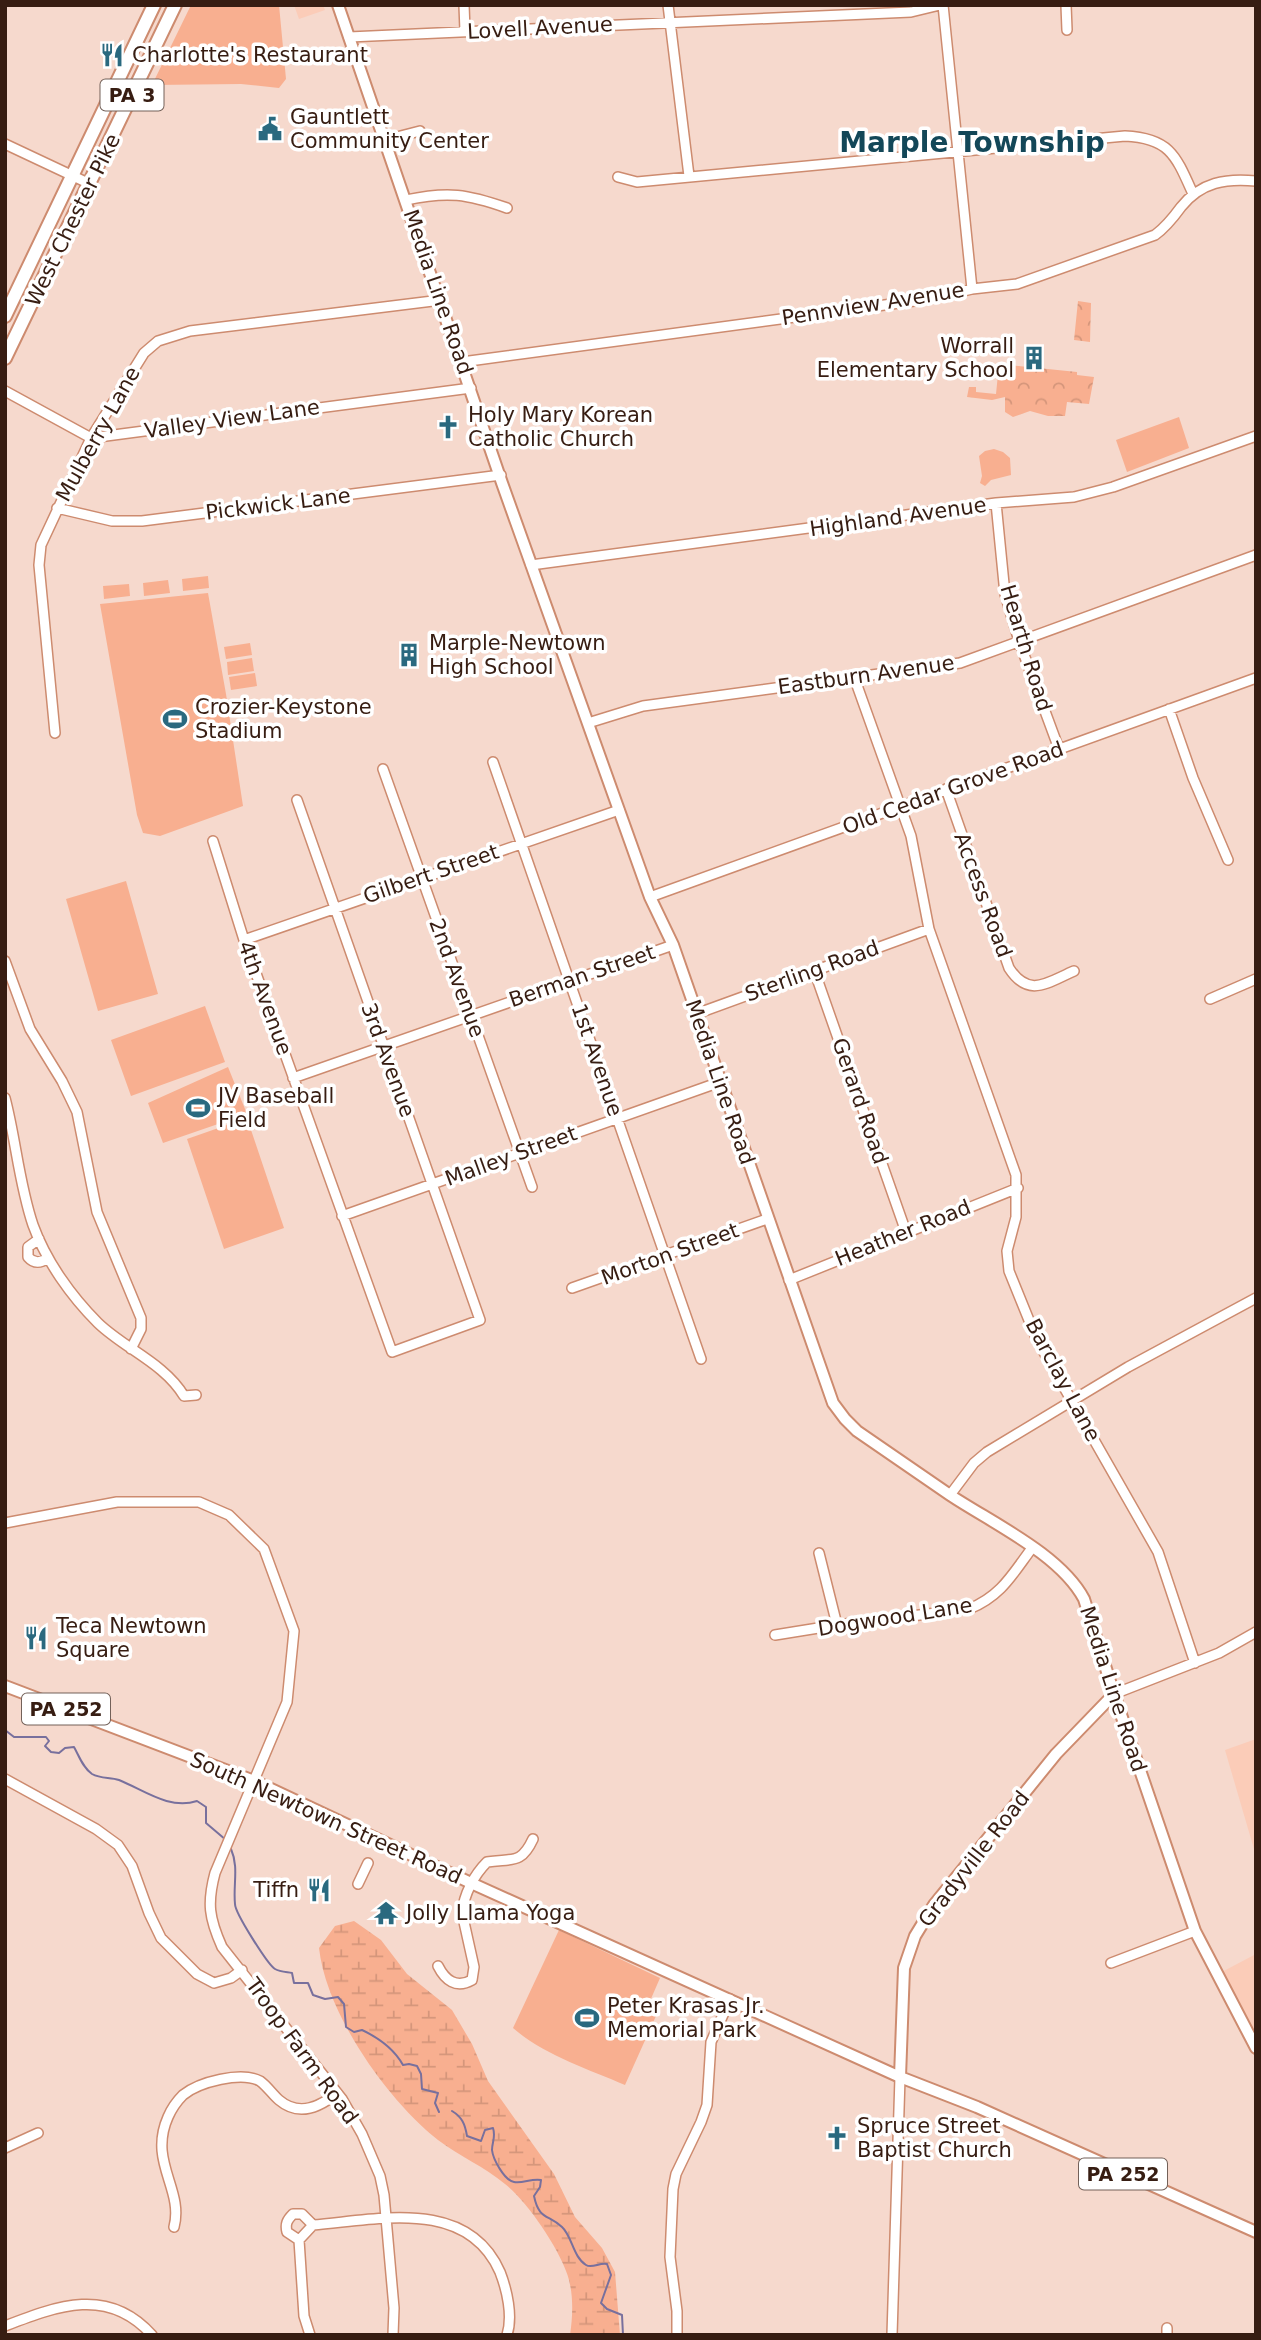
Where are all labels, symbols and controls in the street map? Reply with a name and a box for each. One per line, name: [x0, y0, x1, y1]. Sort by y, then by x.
street label: Lovell Avenue: [467, 12, 613, 44]
restaurant icon: Charlotte's Restaurant: [98, 41, 126, 69]
place label: Charlotte's Restaurant: [132, 43, 368, 67]
road number: PA 3: [100, 80, 164, 110]
place label: Gauntlett Community Center: [290, 105, 489, 153]
public building icon: Gauntlett Community Center: [256, 115, 284, 143]
district label: Marple Township: [839, 126, 1105, 159]
street label: West Chester Pike: [21, 130, 125, 310]
street label: Media Line Road: [399, 206, 477, 378]
street label: Pennview Avenue: [780, 278, 966, 330]
place label: Worrall Elementary School: [817, 334, 1014, 382]
building icon: Worrall Elementary School: [1020, 344, 1048, 372]
street label: Mulberry Lane: [51, 362, 145, 506]
street label: Valley View Lane: [143, 395, 321, 443]
place label: Holy Mary Korean Catholic Church: [468, 403, 653, 451]
church icon: Holy Mary Korean Catholic Church: [434, 413, 462, 441]
street label: Pickwick Lane: [204, 483, 352, 525]
street label: Highland Avenue: [808, 493, 988, 541]
street label: Hearth Road: [995, 582, 1057, 714]
place label: Marple-Newtown High School: [429, 631, 606, 679]
building icon: Marple-Newtown High School: [395, 641, 423, 669]
street label: Eastburn Avenue: [776, 651, 956, 699]
place label: Crozier-Keystone Stadium: [195, 695, 372, 743]
sports icon: Crozier-Keystone Stadium: [161, 705, 189, 733]
street label: Old Cedar Grove Road: [839, 737, 1067, 839]
street label: Access Road: [949, 829, 1017, 961]
street label: Gilbert Street: [360, 840, 502, 908]
street label: 2nd Avenue: [424, 915, 490, 1041]
street label: Sterling Road: [742, 936, 882, 1006]
street label: 4th Avenue: [233, 938, 297, 1058]
street label: Berman Street: [506, 940, 658, 1012]
street label: Media Line Road: [681, 996, 759, 1168]
street label: 3rd Avenue: [356, 1000, 420, 1120]
street label: 1st Avenue: [567, 1001, 627, 1119]
street label: Gerard Road: [827, 1035, 893, 1167]
place label: JV Baseball Field: [216, 1084, 334, 1132]
sports icon: JV Baseball Field: [184, 1094, 212, 1122]
street label: Malley Street: [442, 1121, 580, 1191]
street label: Heather Road: [832, 1195, 974, 1271]
street label: Morton Street: [598, 1218, 742, 1290]
street label: Barclay Lane: [1021, 1314, 1105, 1446]
street label: Dogwood Lane: [816, 1593, 974, 1641]
street label: Media Line Road: [1075, 1603, 1151, 1775]
place label: Teca Newtown Square: [55, 1614, 207, 1662]
restaurant icon: Teca Newtown Square: [22, 1624, 50, 1652]
road number: PA 252: [22, 1694, 110, 1724]
street label: South Newtown Street Road: [186, 1747, 466, 1889]
street label: Gradyville Road: [914, 1786, 1034, 1932]
restaurant icon: Tiffn: [305, 1876, 333, 1904]
place label: Tiffn: [252, 1878, 299, 1902]
temple icon: Jolly Llama Yoga: [372, 1899, 400, 1927]
place label: Jolly Llama Yoga: [404, 1901, 575, 1925]
street label: Troop Farm Road: [240, 1972, 363, 2129]
place label: Peter Krasas Jr. Memorial Park: [607, 1994, 765, 2042]
sports icon: Peter Krasas Jr. Memorial Park: [573, 2004, 601, 2032]
place label: Spruce Street Baptist Church: [857, 2114, 1012, 2162]
church icon: Spruce Street Baptist Church: [823, 2124, 851, 2152]
road number: PA 252: [1079, 2158, 1167, 2190]

